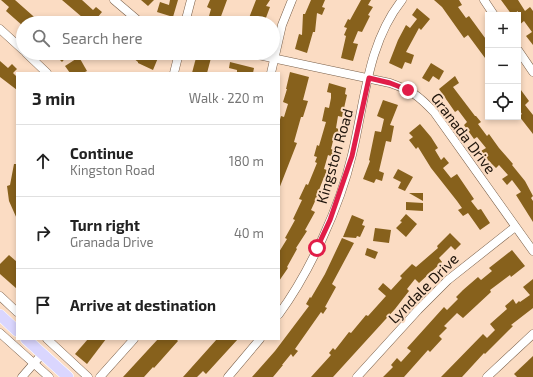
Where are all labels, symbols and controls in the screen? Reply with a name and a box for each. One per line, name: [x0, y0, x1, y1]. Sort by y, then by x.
map controls: [485, 12, 521, 120]
button: +: [485, 12, 521, 48]
search box: [16, 16, 280, 60]
icon: search: [30, 27, 52, 49]
text: Search here: [62, 29, 143, 47]
button: −: [485, 48, 521, 84]
route end: [399, 81, 417, 99]
button: locate: [485, 84, 521, 120]
text: 3 min: [32, 88, 75, 108]
street label: Granada Drive: [428, 89, 500, 177]
text: Walk · 220 m: [189, 90, 264, 106]
street label: Kingston Road: [312, 106, 356, 206]
text: Continue: [70, 144, 133, 162]
icon: ahead: [32, 150, 54, 172]
text: 180 m: [229, 153, 264, 169]
text: Kingston Road: [70, 162, 155, 178]
text: Turn right: [70, 216, 140, 234]
icon: right: [32, 222, 54, 244]
text: 40 m: [234, 225, 264, 241]
text: Granada Drive: [70, 234, 154, 250]
route start: [308, 239, 326, 257]
street label: Lyndale Drive: [384, 249, 462, 327]
icon: arrive: [32, 294, 54, 316]
text: Arrive at destination: [70, 296, 216, 314]

